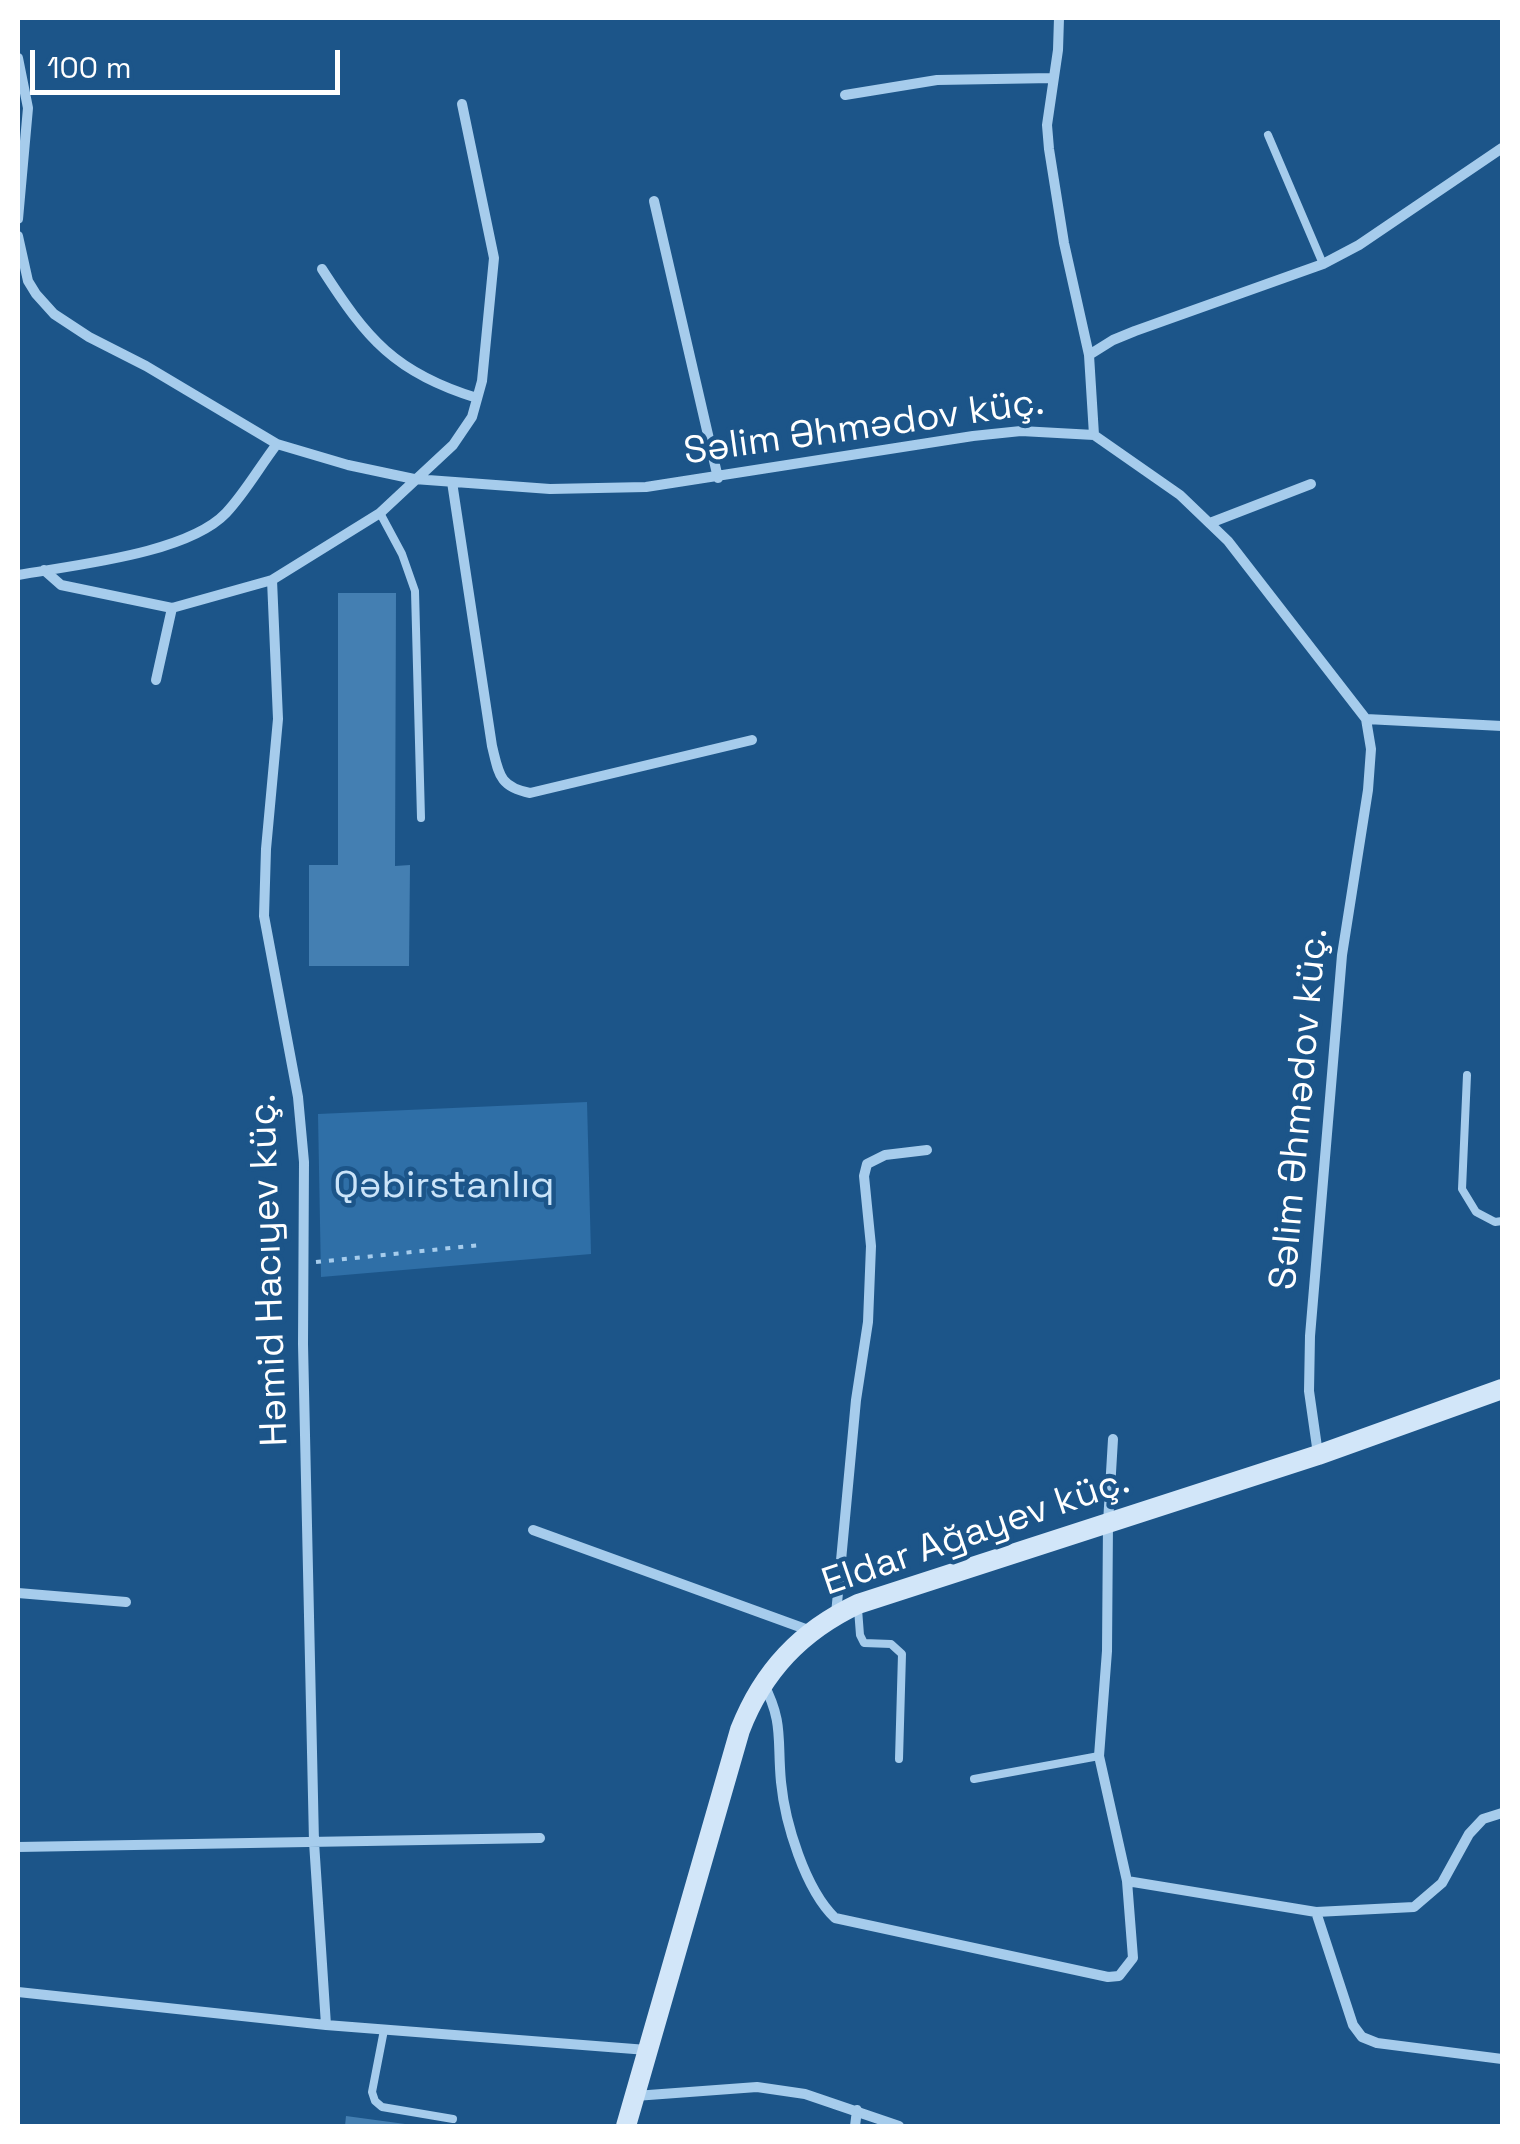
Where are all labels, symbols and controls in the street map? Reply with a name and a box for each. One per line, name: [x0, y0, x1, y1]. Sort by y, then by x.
scale bar: [35, 30, 345, 92]
text: 100 m: [47, 48, 132, 87]
street label: Səlim Əhmədov küç.: [681, 380, 1047, 476]
street label: Səlim Əhmədov küç.: [1261, 926, 1339, 1292]
street label: Həmid Hacıyev küç.: [241, 1093, 299, 1447]
park label: Qəbirstanlıq: [334, 1164, 554, 1210]
street label: Eldar Ağayev küç.: [816, 1459, 1136, 1607]

